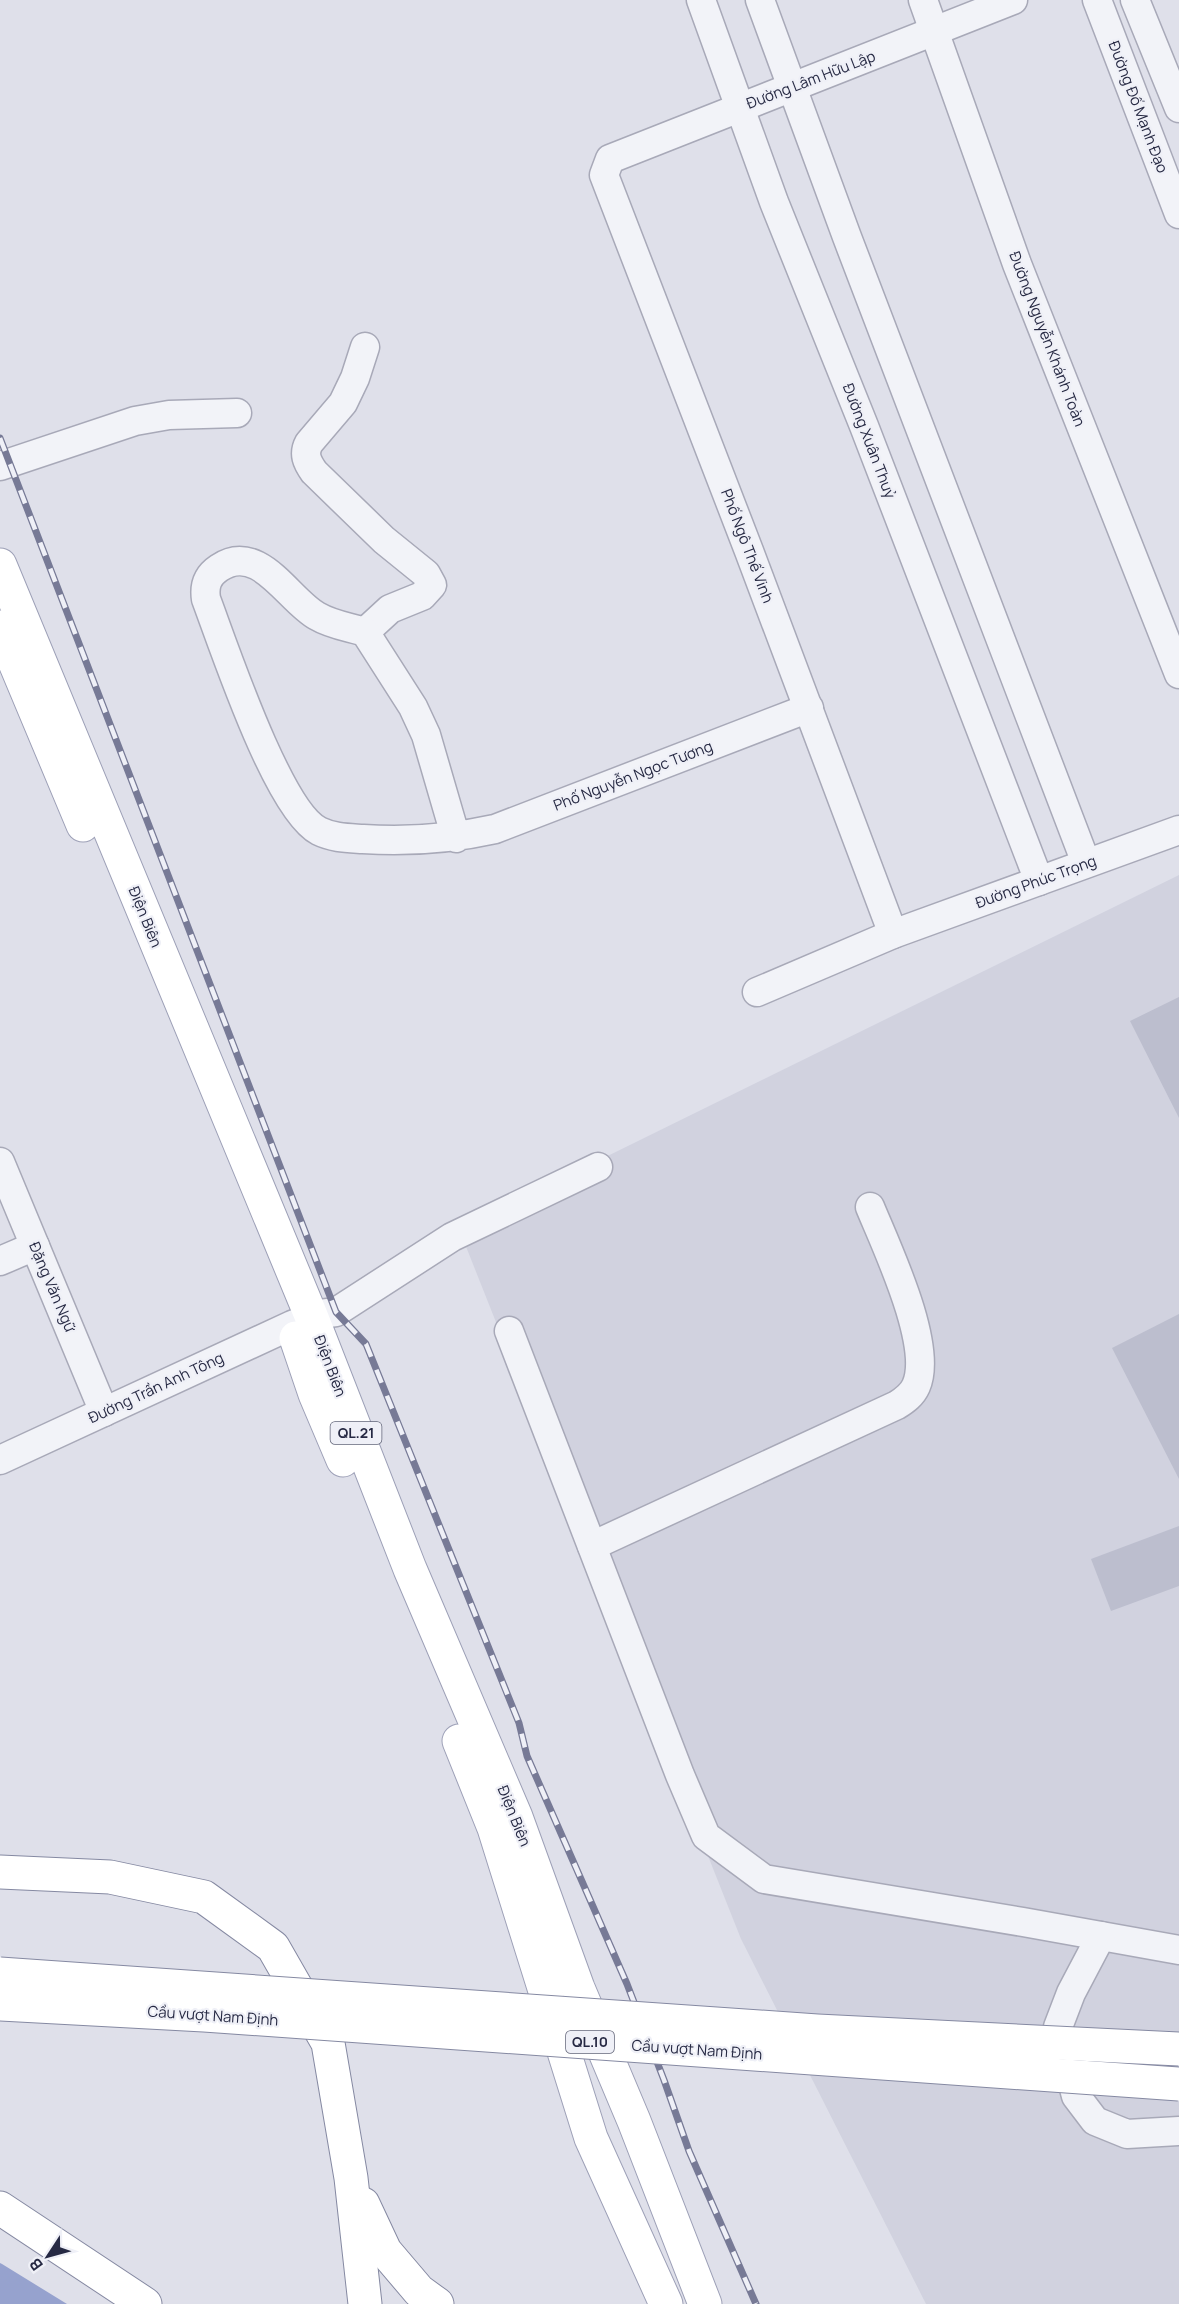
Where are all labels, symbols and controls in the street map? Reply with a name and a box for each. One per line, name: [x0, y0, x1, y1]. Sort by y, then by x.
street label: Đường Đố Mạnh Đạo: [1104, 38, 1173, 176]
street label: Đường Lâm Hữu Lập: [743, 45, 878, 114]
street label: Đường Nguyễn Khánh Toàn: [1004, 248, 1091, 429]
street label: Đường Xuân Thuỷ: [838, 380, 901, 501]
street label: Phố Ngô Thế Vinh: [716, 486, 779, 606]
street label: Phố Nguyễn Ngọc Tương: [550, 735, 716, 816]
street label: Đường Phúc Trọng: [973, 850, 1099, 913]
street label: Điện Biên: [124, 883, 167, 951]
street label: Đặng Văn Ngữ: [24, 1239, 81, 1336]
street label: Điện Biên: [309, 1332, 352, 1400]
street label: Đường Trần Anh Tông: [85, 1347, 227, 1428]
road number: QL.21: [330, 1422, 382, 1444]
street label: Điện Biên: [493, 1782, 536, 1850]
street label: Cầu vượt Nam Định: [147, 2000, 279, 2031]
road number: QL.10: [566, 2031, 614, 2053]
street label: Cầu vượt Nam Định: [631, 2034, 763, 2065]
north arrow: [18, 2226, 78, 2286]
text: B: [24, 2254, 48, 2275]

